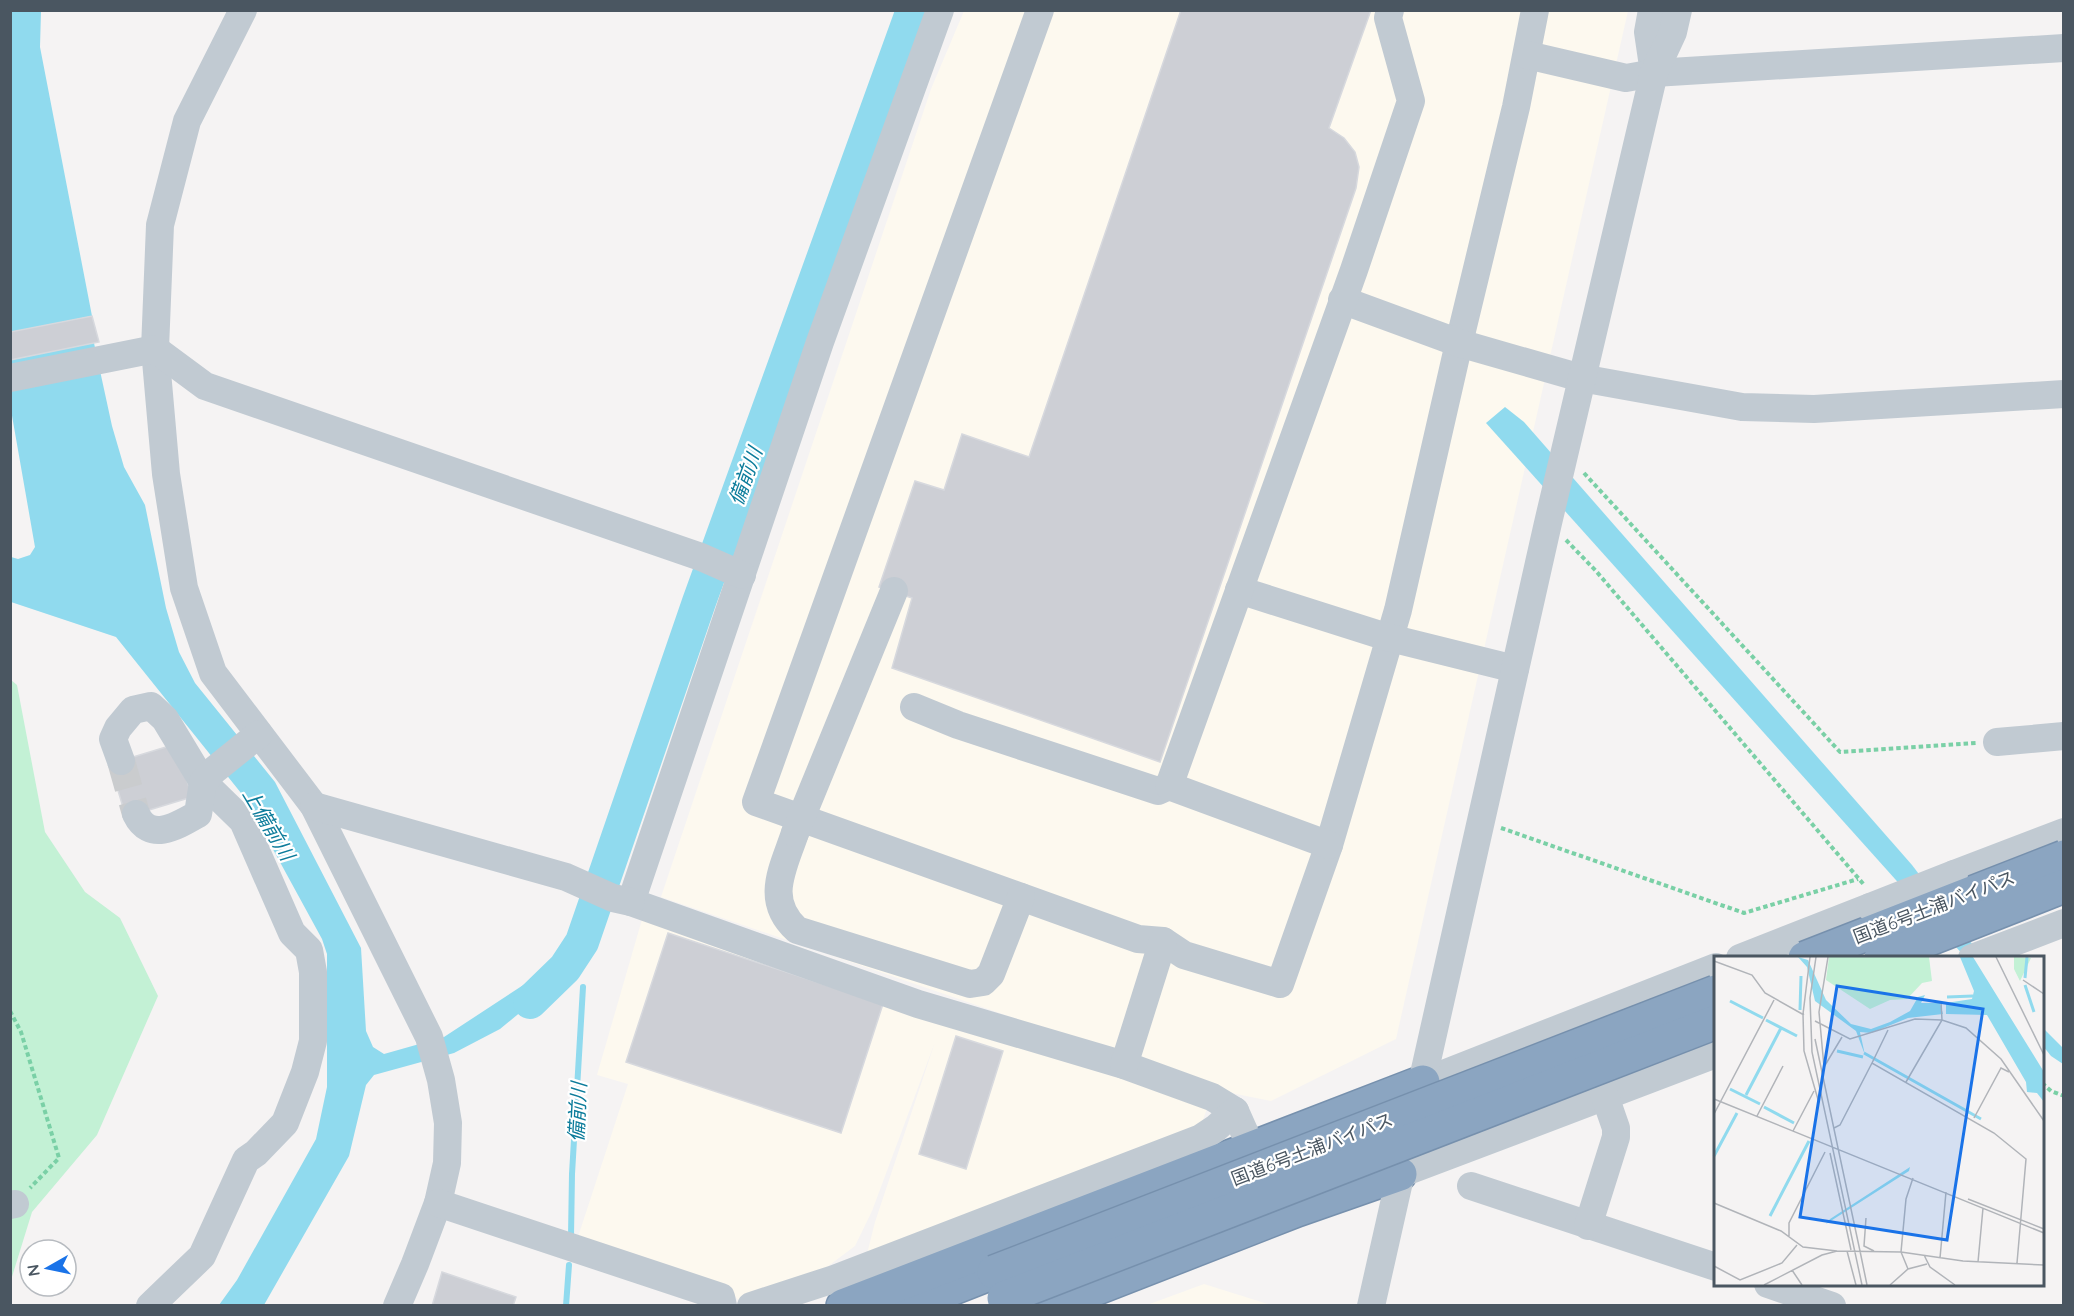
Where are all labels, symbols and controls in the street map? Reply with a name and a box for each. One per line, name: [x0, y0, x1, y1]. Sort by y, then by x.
water label: 備前川: [723, 442, 768, 508]
water label: 上備前川: [238, 783, 301, 866]
street label: 国道6号土浦バイパス: [1850, 866, 2018, 948]
inset map: [1714, 956, 2044, 1286]
water label: 備前川: [563, 1079, 591, 1143]
street label: 国道6号土浦バイパス: [1228, 1108, 1396, 1190]
north arrow: [18, 1238, 78, 1298]
text: N: [22, 1263, 44, 1278]

